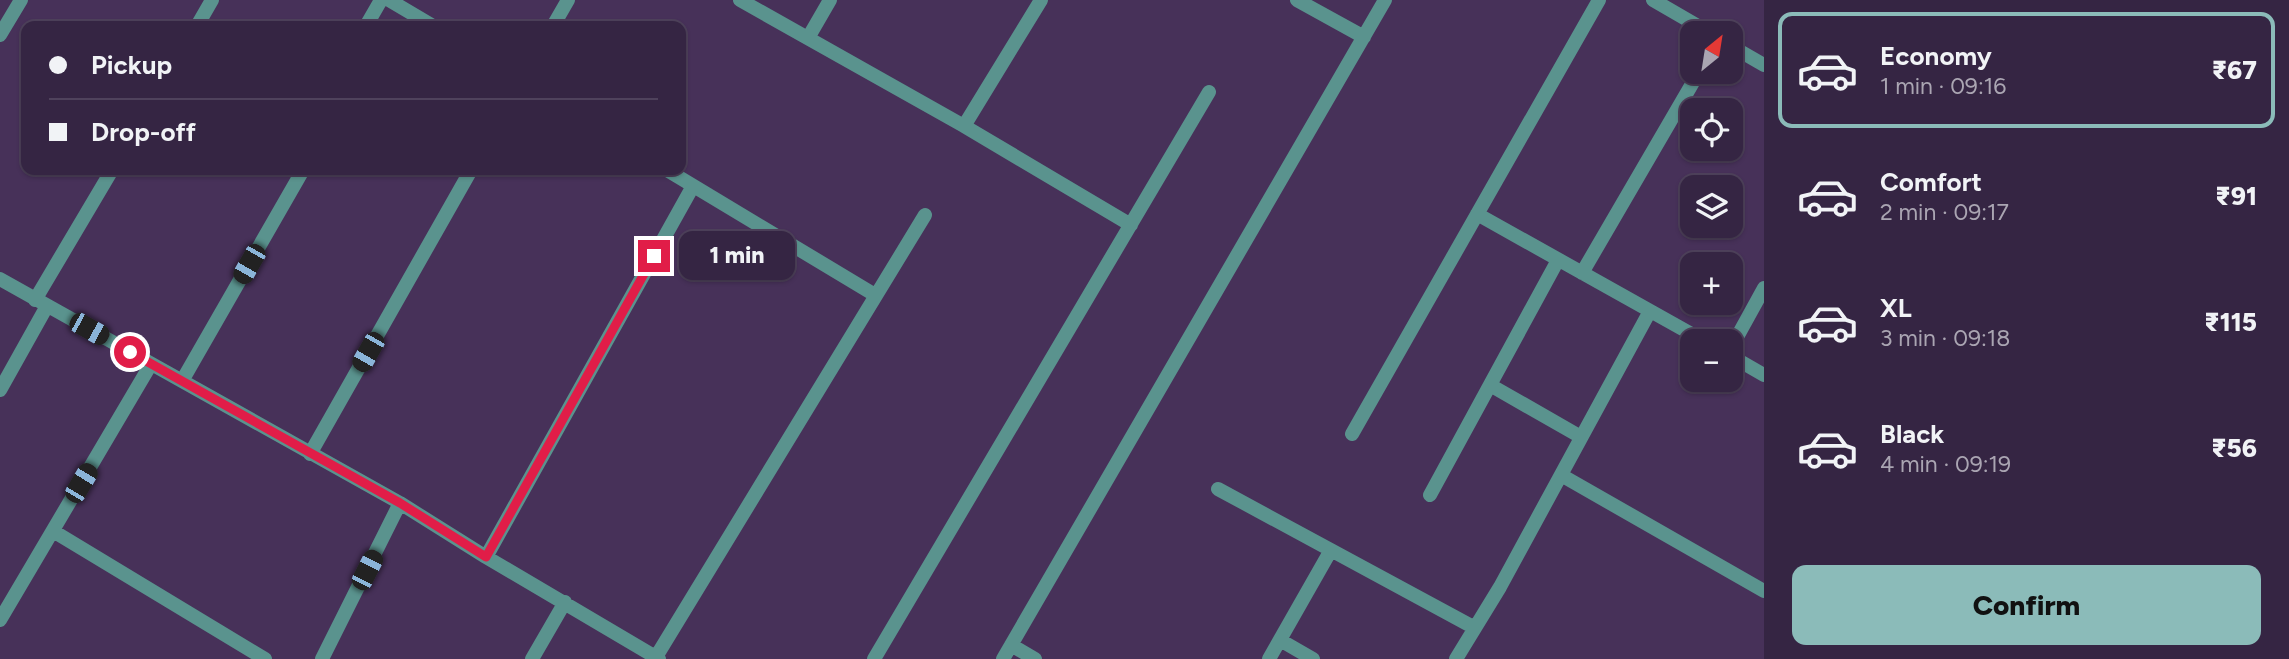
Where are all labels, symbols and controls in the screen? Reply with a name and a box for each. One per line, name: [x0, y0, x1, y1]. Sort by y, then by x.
north arrow: [1680, 21, 1743, 84]
map controls: [1680, 21, 1743, 392]
icon: car: [1796, 39, 1859, 102]
text: Economy: [1880, 40, 1992, 72]
text: Pickup: [91, 49, 172, 81]
text: ₹67: [2212, 54, 2257, 86]
text: 1 min · 09:16: [1880, 72, 2006, 100]
button: locate: [1680, 98, 1743, 161]
text: Drop-off: [91, 116, 196, 148]
icon: car: [1796, 165, 1859, 228]
text: Comfort: [1880, 166, 1982, 198]
button: layers: [1680, 175, 1743, 238]
text: ₹91: [2215, 180, 2257, 212]
text: 2 min · 09:17: [1880, 198, 2009, 226]
callout: 1 min: [678, 232, 794, 280]
route end: [638, 240, 670, 272]
car: [230, 241, 269, 287]
text: 1 min: [710, 241, 764, 269]
button: +: [1680, 252, 1743, 315]
icon: car: [1796, 291, 1859, 354]
text: XL: [1880, 292, 1912, 324]
text: ₹115: [2204, 306, 2257, 338]
car: [66, 310, 113, 348]
text: 3 min · 09:18: [1880, 324, 2010, 352]
car: [349, 329, 388, 375]
button: −: [1680, 329, 1743, 392]
route start: [114, 336, 146, 368]
icon: car: [1796, 417, 1859, 480]
text: Black: [1880, 418, 1944, 450]
text: ₹56: [2211, 432, 2257, 464]
text: 4 min · 09:19: [1880, 450, 2011, 478]
car: [62, 460, 101, 506]
car: [349, 547, 386, 593]
button: Confirm: [1792, 565, 2261, 645]

